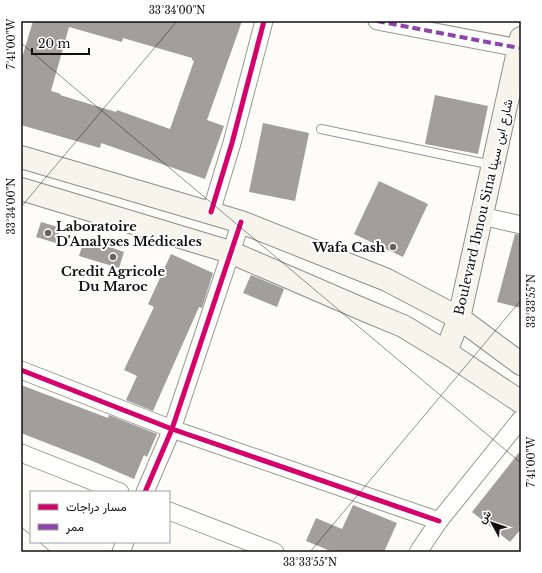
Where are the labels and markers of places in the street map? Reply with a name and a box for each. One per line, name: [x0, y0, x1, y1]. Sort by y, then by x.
place label: Laboratoire D'Analyses Médicales: [56, 218, 202, 250]
marker: Laboratoire D'Analyses Médicales: [43, 228, 53, 238]
place label: Wafa Cash: [312, 239, 386, 256]
marker: Wafa Cash: [388, 242, 398, 252]
marker: Credit Agricole Du Maroc: [108, 252, 118, 262]
place label: Credit Agricole Du Maroc: [61, 263, 165, 295]

